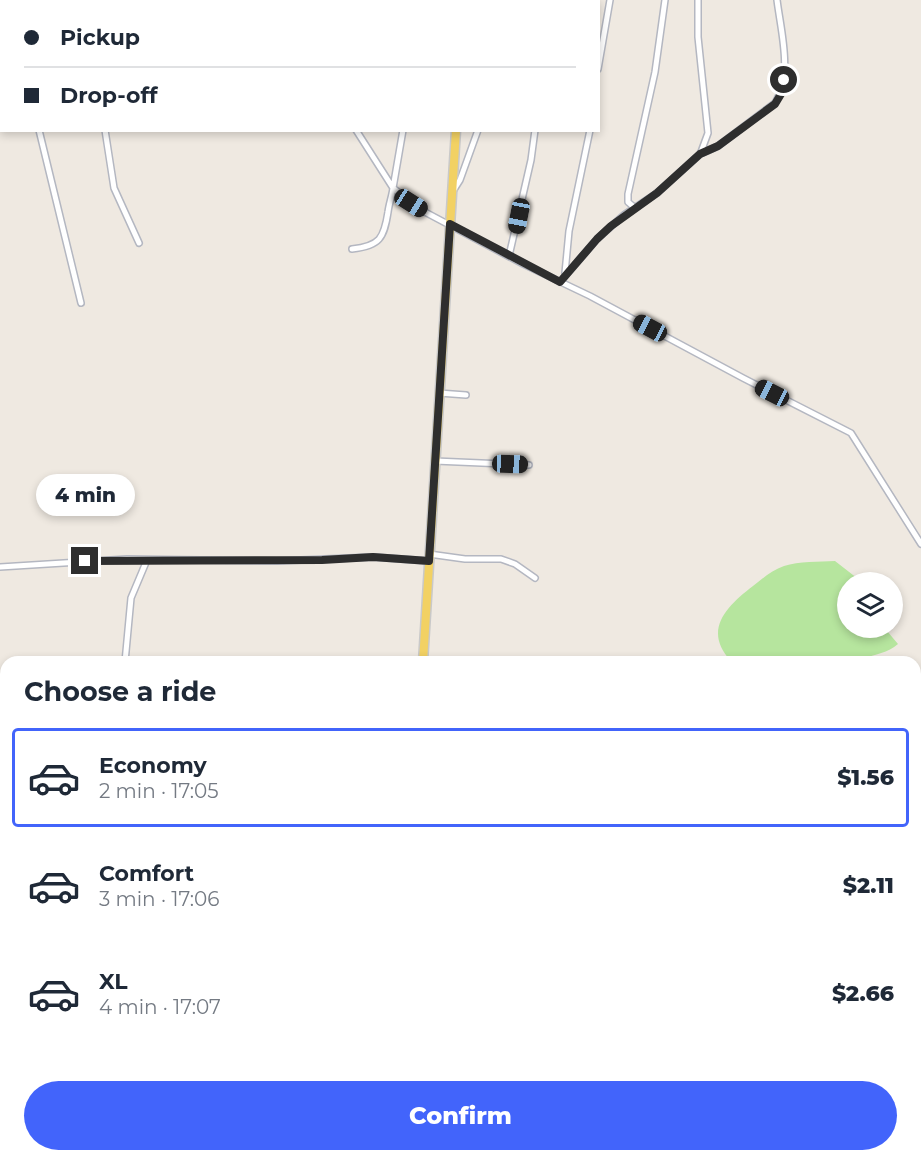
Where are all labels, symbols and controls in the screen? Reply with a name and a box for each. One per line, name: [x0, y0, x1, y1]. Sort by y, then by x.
text: Pickup: [60, 24, 140, 51]
route start: [770, 66, 797, 93]
text: Drop-off: [60, 82, 158, 109]
car: [391, 186, 431, 220]
car: [507, 197, 531, 235]
car: [630, 312, 670, 344]
car: [752, 377, 792, 409]
car: [492, 454, 528, 474]
callout: 4 min: [36, 474, 134, 516]
text: 4 min: [55, 483, 116, 507]
route end: [71, 547, 98, 574]
map controls: [837, 572, 903, 638]
button: layers: [837, 572, 903, 638]
text: Choose a ride: [24, 675, 216, 708]
icon: car: [27, 751, 81, 805]
text: Economy: [99, 752, 207, 779]
text: $1.56: [837, 764, 894, 791]
text: 2 min · 17:05: [99, 779, 219, 803]
icon: car: [27, 859, 81, 913]
text: Comfort: [99, 860, 194, 887]
text: $2.11: [843, 872, 894, 899]
text: 3 min · 17:06: [99, 887, 219, 911]
icon: car: [27, 967, 81, 1021]
text: XL: [99, 968, 128, 995]
text: $2.66: [832, 980, 894, 1007]
text: 4 min · 17:07: [99, 995, 221, 1019]
button: Confirm: [24, 1081, 897, 1150]

